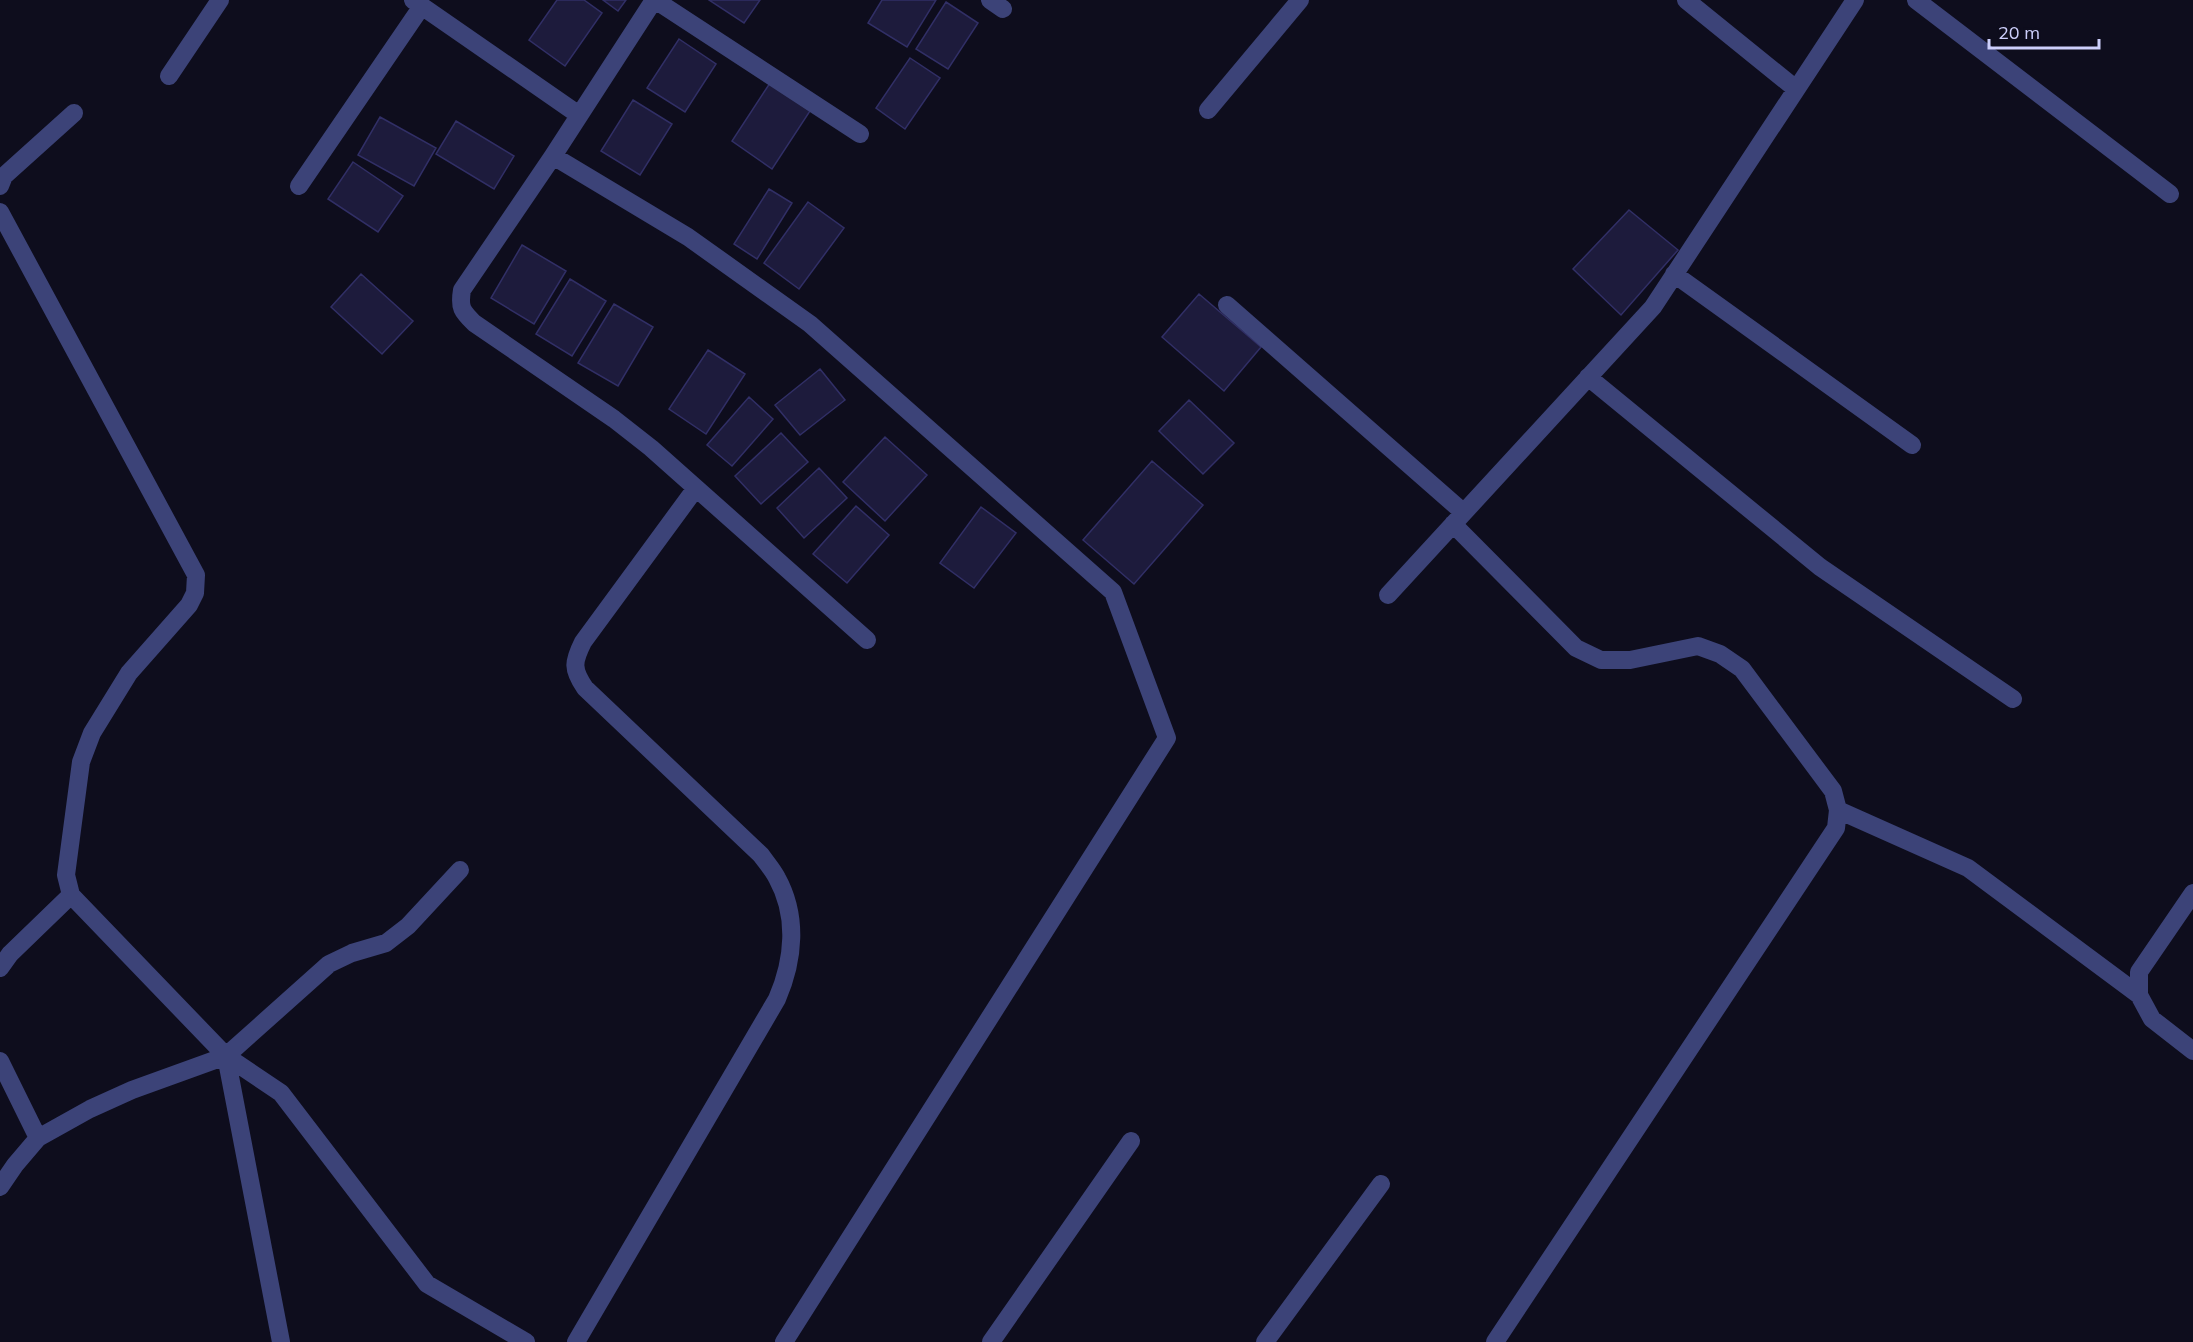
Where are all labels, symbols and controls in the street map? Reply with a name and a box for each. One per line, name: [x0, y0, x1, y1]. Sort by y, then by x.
scale bar: [1989, 12, 2098, 50]
text: 20 m: [1998, 21, 2040, 44]

